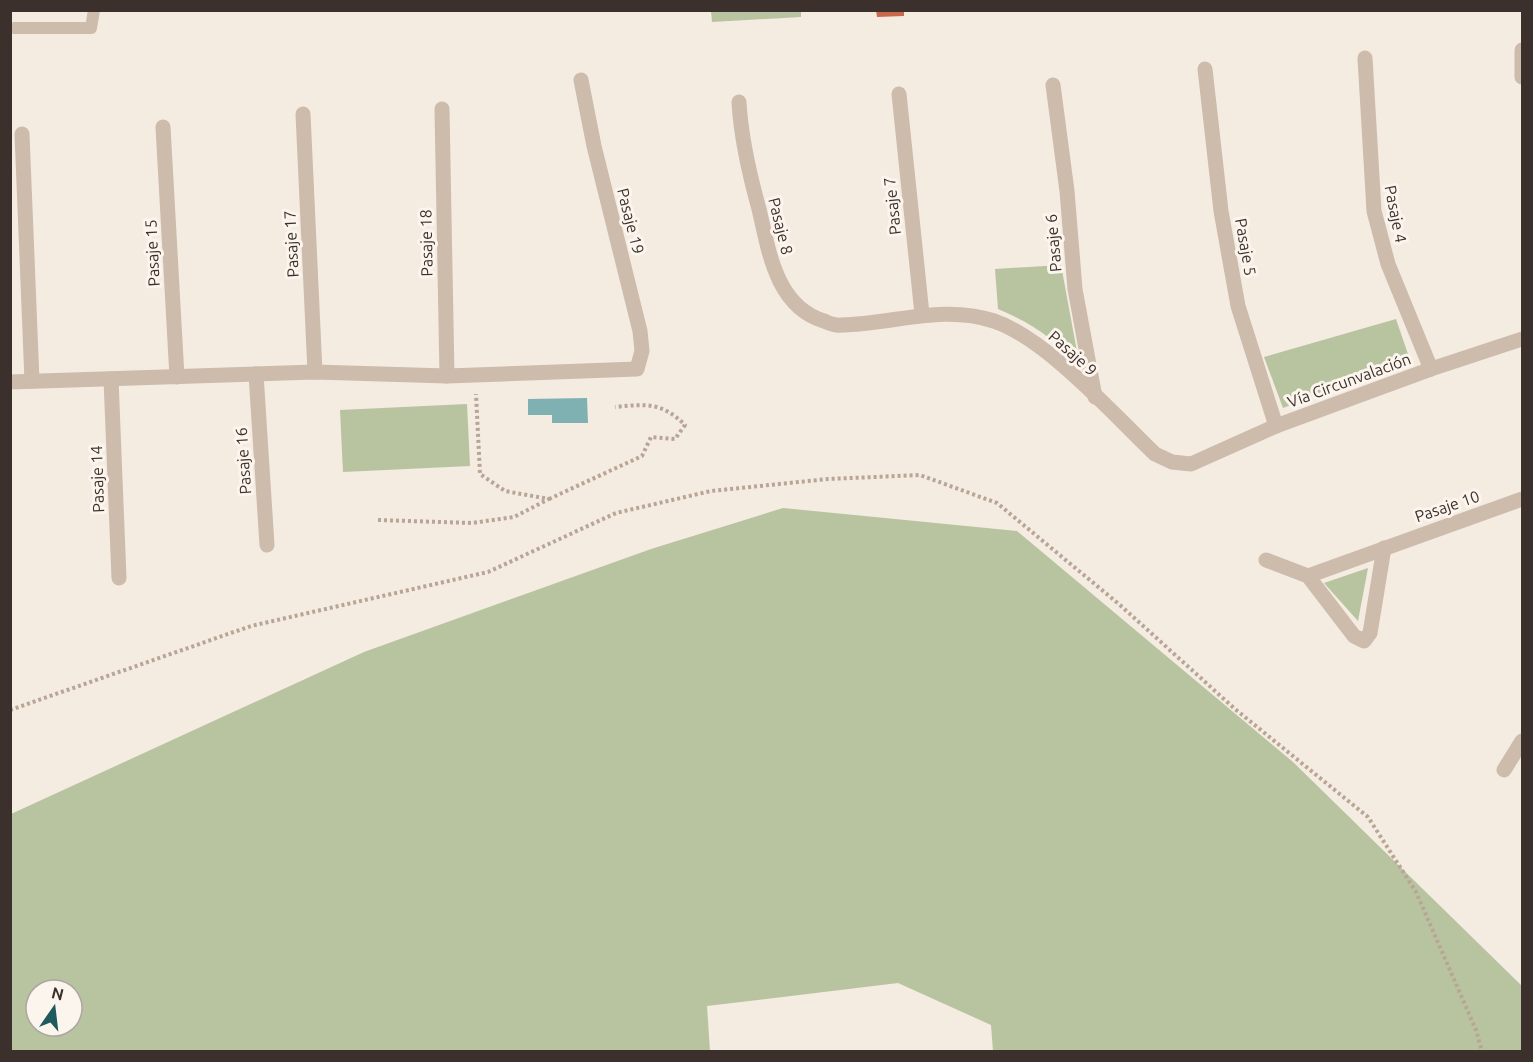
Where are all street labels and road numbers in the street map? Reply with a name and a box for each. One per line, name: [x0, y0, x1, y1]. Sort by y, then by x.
street label: Pasaje 7: [880, 176, 904, 236]
street label: Pasaje 4: [1382, 184, 1410, 244]
street label: Pasaje 19: [614, 186, 648, 256]
street label: Pasaje 8: [765, 196, 797, 256]
street label: Pasaje 18: [416, 209, 436, 277]
street label: Pasaje 17: [280, 210, 302, 278]
street label: Pasaje 6: [1041, 213, 1065, 273]
street label: Pasaje 5: [1232, 217, 1260, 277]
street label: Pasaje 15: [141, 219, 163, 287]
street label: Pasaje 9: [1045, 327, 1101, 379]
street label: Vía Circunvalación: [1285, 349, 1413, 411]
street label: Pasaje 16: [232, 427, 254, 495]
street label: Pasaje 14: [87, 445, 107, 513]
street label: Pasaje 10: [1412, 487, 1482, 525]

